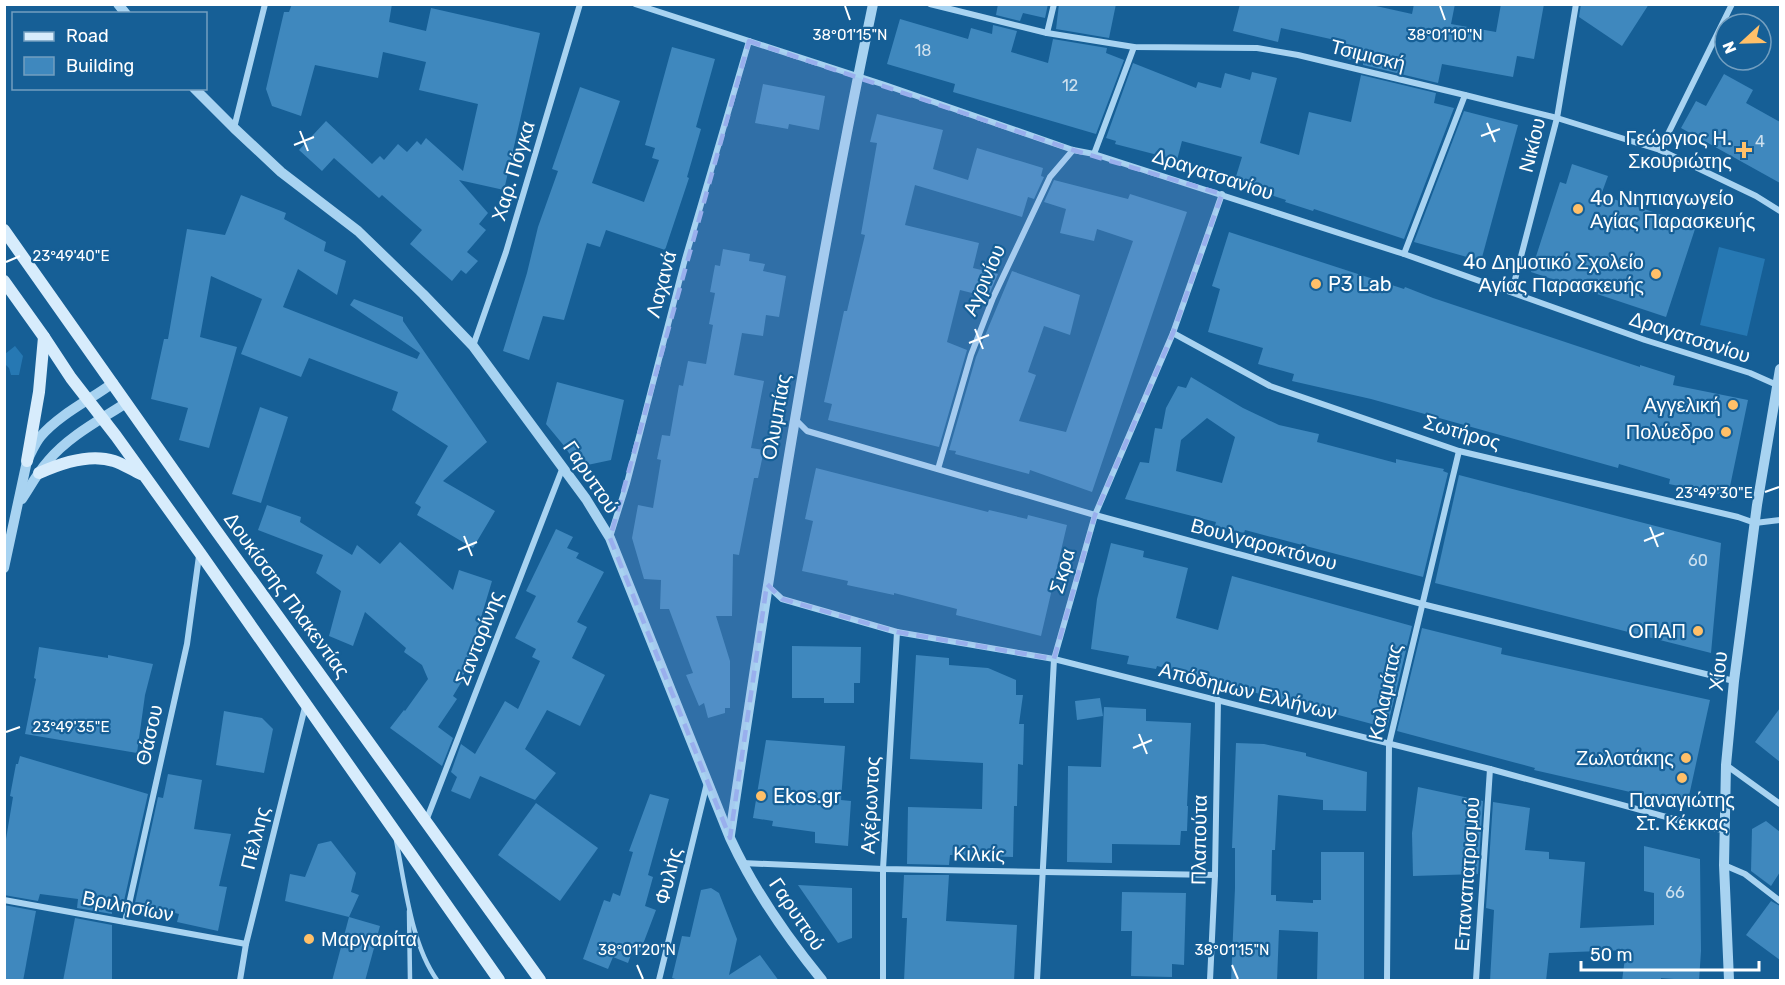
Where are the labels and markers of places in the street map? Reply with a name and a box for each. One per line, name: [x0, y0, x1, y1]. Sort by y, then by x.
place label: Γεώργιος Η. Σκουριώτης: [1625, 126, 1732, 173]
marker: Γεώργιος Η. Σκουριώτης: [1737, 143, 1751, 157]
place label: 4ο Νηπιαγωγείο Αγίας Παρασκευής: [1590, 186, 1756, 233]
marker: 4ο Νηπιαγωγείο Αγίας Παρασκευής: [1571, 202, 1585, 216]
place label: 4ο Δημοτικό Σχολείο Αγίας Παρασκευής: [1463, 250, 1644, 297]
marker: 4ο Δημοτικό Σχολείο Αγίας Παρασκευής: [1649, 267, 1663, 281]
place label: P3 Lab: [1328, 272, 1392, 296]
marker: P3 Lab: [1309, 277, 1323, 291]
place label: Αγγελική: [1644, 393, 1721, 417]
marker: Αγγελική: [1726, 398, 1740, 412]
place label: Πολύεδρο: [1626, 420, 1714, 444]
marker: Πολύεδρο: [1719, 425, 1733, 439]
place label: ΟΠΑΠ: [1628, 619, 1686, 643]
marker: ΟΠΑΠ: [1691, 624, 1705, 638]
place label: Ζωλοτάκης: [1576, 746, 1674, 770]
marker: Ζωλοτάκης: [1679, 751, 1693, 765]
marker: Παναγιώτης Στ. Κέκκας: [1675, 771, 1689, 785]
place label: Ekos.gr: [773, 784, 841, 808]
place label: Παναγιώτης Στ. Κέκκας: [1629, 788, 1735, 835]
marker: Ekos.gr: [754, 789, 768, 803]
place label: Μαργαρίτα: [321, 927, 417, 951]
marker: Μαργαρίτα: [302, 932, 316, 946]

